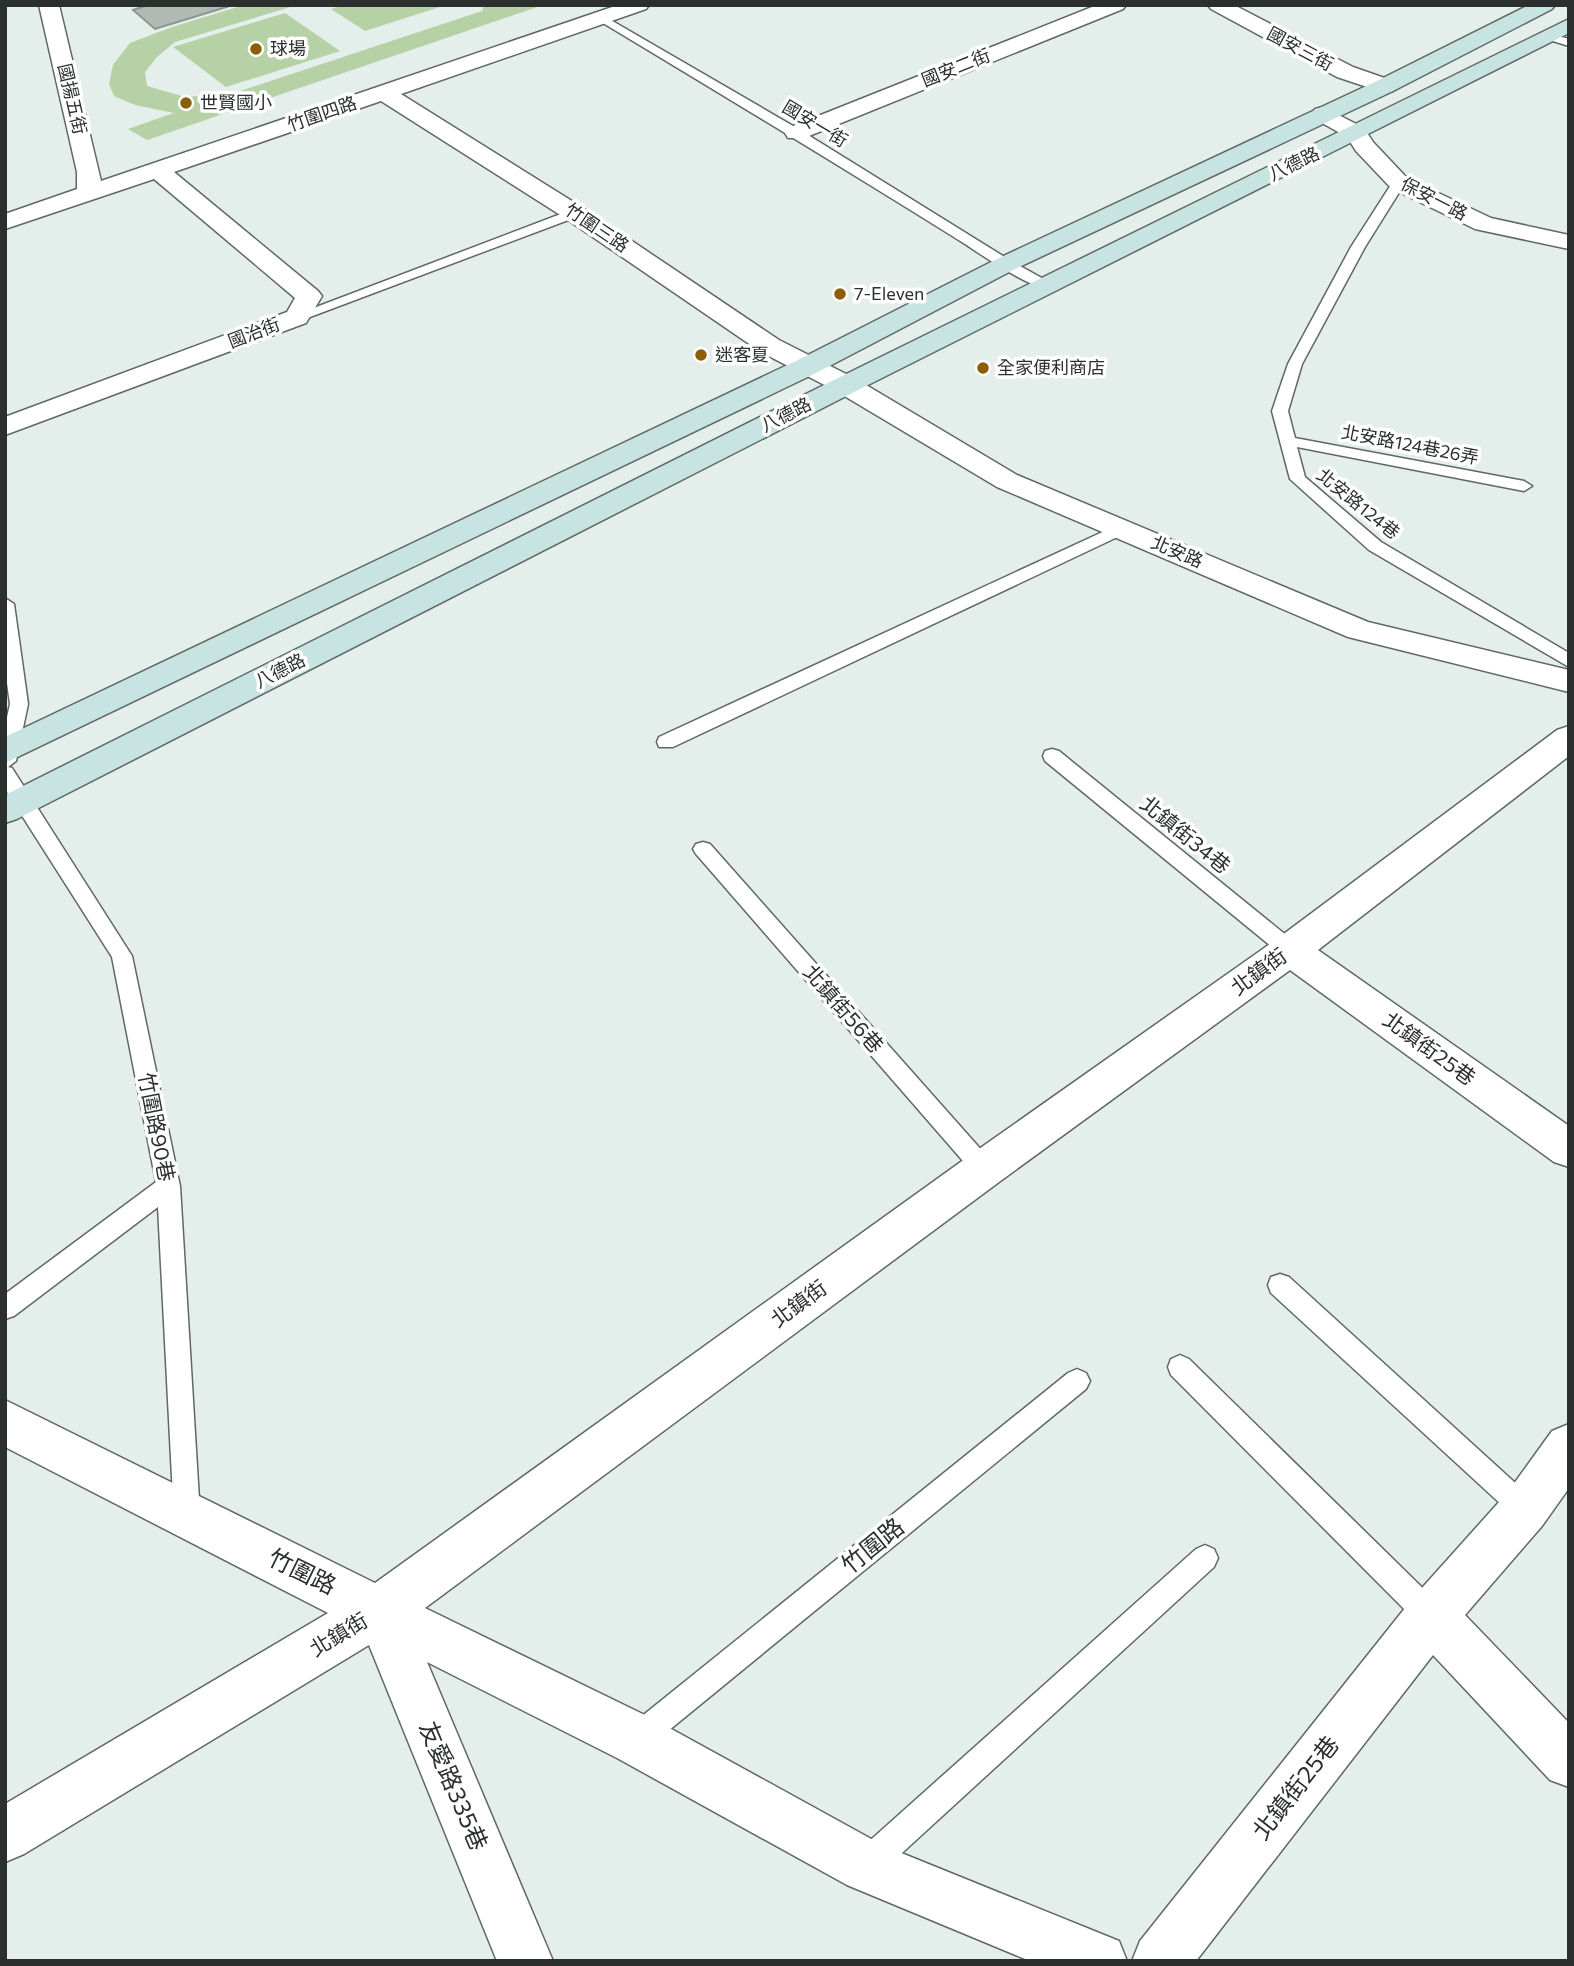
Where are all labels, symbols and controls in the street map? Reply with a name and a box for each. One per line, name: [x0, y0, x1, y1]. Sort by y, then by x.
street label: 國安三街: [1264, 22, 1337, 75]
place label: 球場: [270, 37, 306, 59]
marker: 球場: [248, 41, 264, 57]
street label: 國安二街: [918, 43, 993, 91]
street label: 國揚五街: [54, 61, 92, 136]
place label: 世賢國小: [200, 91, 272, 113]
street label: 竹圍四路: [284, 91, 359, 135]
marker: 世賢國小: [178, 95, 194, 111]
street label: 國安一街: [779, 95, 852, 151]
street label: 八德路: [1264, 141, 1323, 185]
street label: 保安一路: [1397, 172, 1472, 224]
street label: 竹圍三路: [562, 198, 634, 256]
place label: 7-Eleven: [854, 282, 924, 304]
marker: 7-Eleven: [832, 286, 848, 302]
street label: 國治街: [224, 312, 283, 352]
place label: 迷客夏: [715, 343, 769, 365]
marker: 迷客夏: [693, 347, 709, 363]
place label: 全家便利商店: [997, 356, 1105, 378]
marker: 全家便利商店: [975, 360, 991, 376]
street label: 八德路: [756, 392, 815, 436]
street label: 北安路124巷26弄: [1340, 420, 1481, 468]
street label: 北安路124巷: [1313, 463, 1404, 543]
street label: 北安路: [1148, 530, 1207, 572]
street label: 八德路: [250, 648, 309, 692]
street label: 北鎮街34巷: [1136, 790, 1236, 878]
street label: 北鎮街: [1225, 942, 1291, 999]
street label: 北鎮街56巷: [799, 959, 889, 1057]
street label: 北鎮街25巷: [1379, 1006, 1481, 1090]
street label: 竹圍路90巷: [135, 1070, 180, 1183]
street label: 北鎮街: [765, 1274, 831, 1331]
street label: 竹圍路: [835, 1511, 909, 1579]
street label: 竹圍路: [264, 1542, 341, 1599]
street label: 北鎮街: [305, 1607, 372, 1661]
street label: 友愛路335巷: [414, 1717, 495, 1854]
street label: 北鎮街25巷: [1245, 1730, 1344, 1845]

